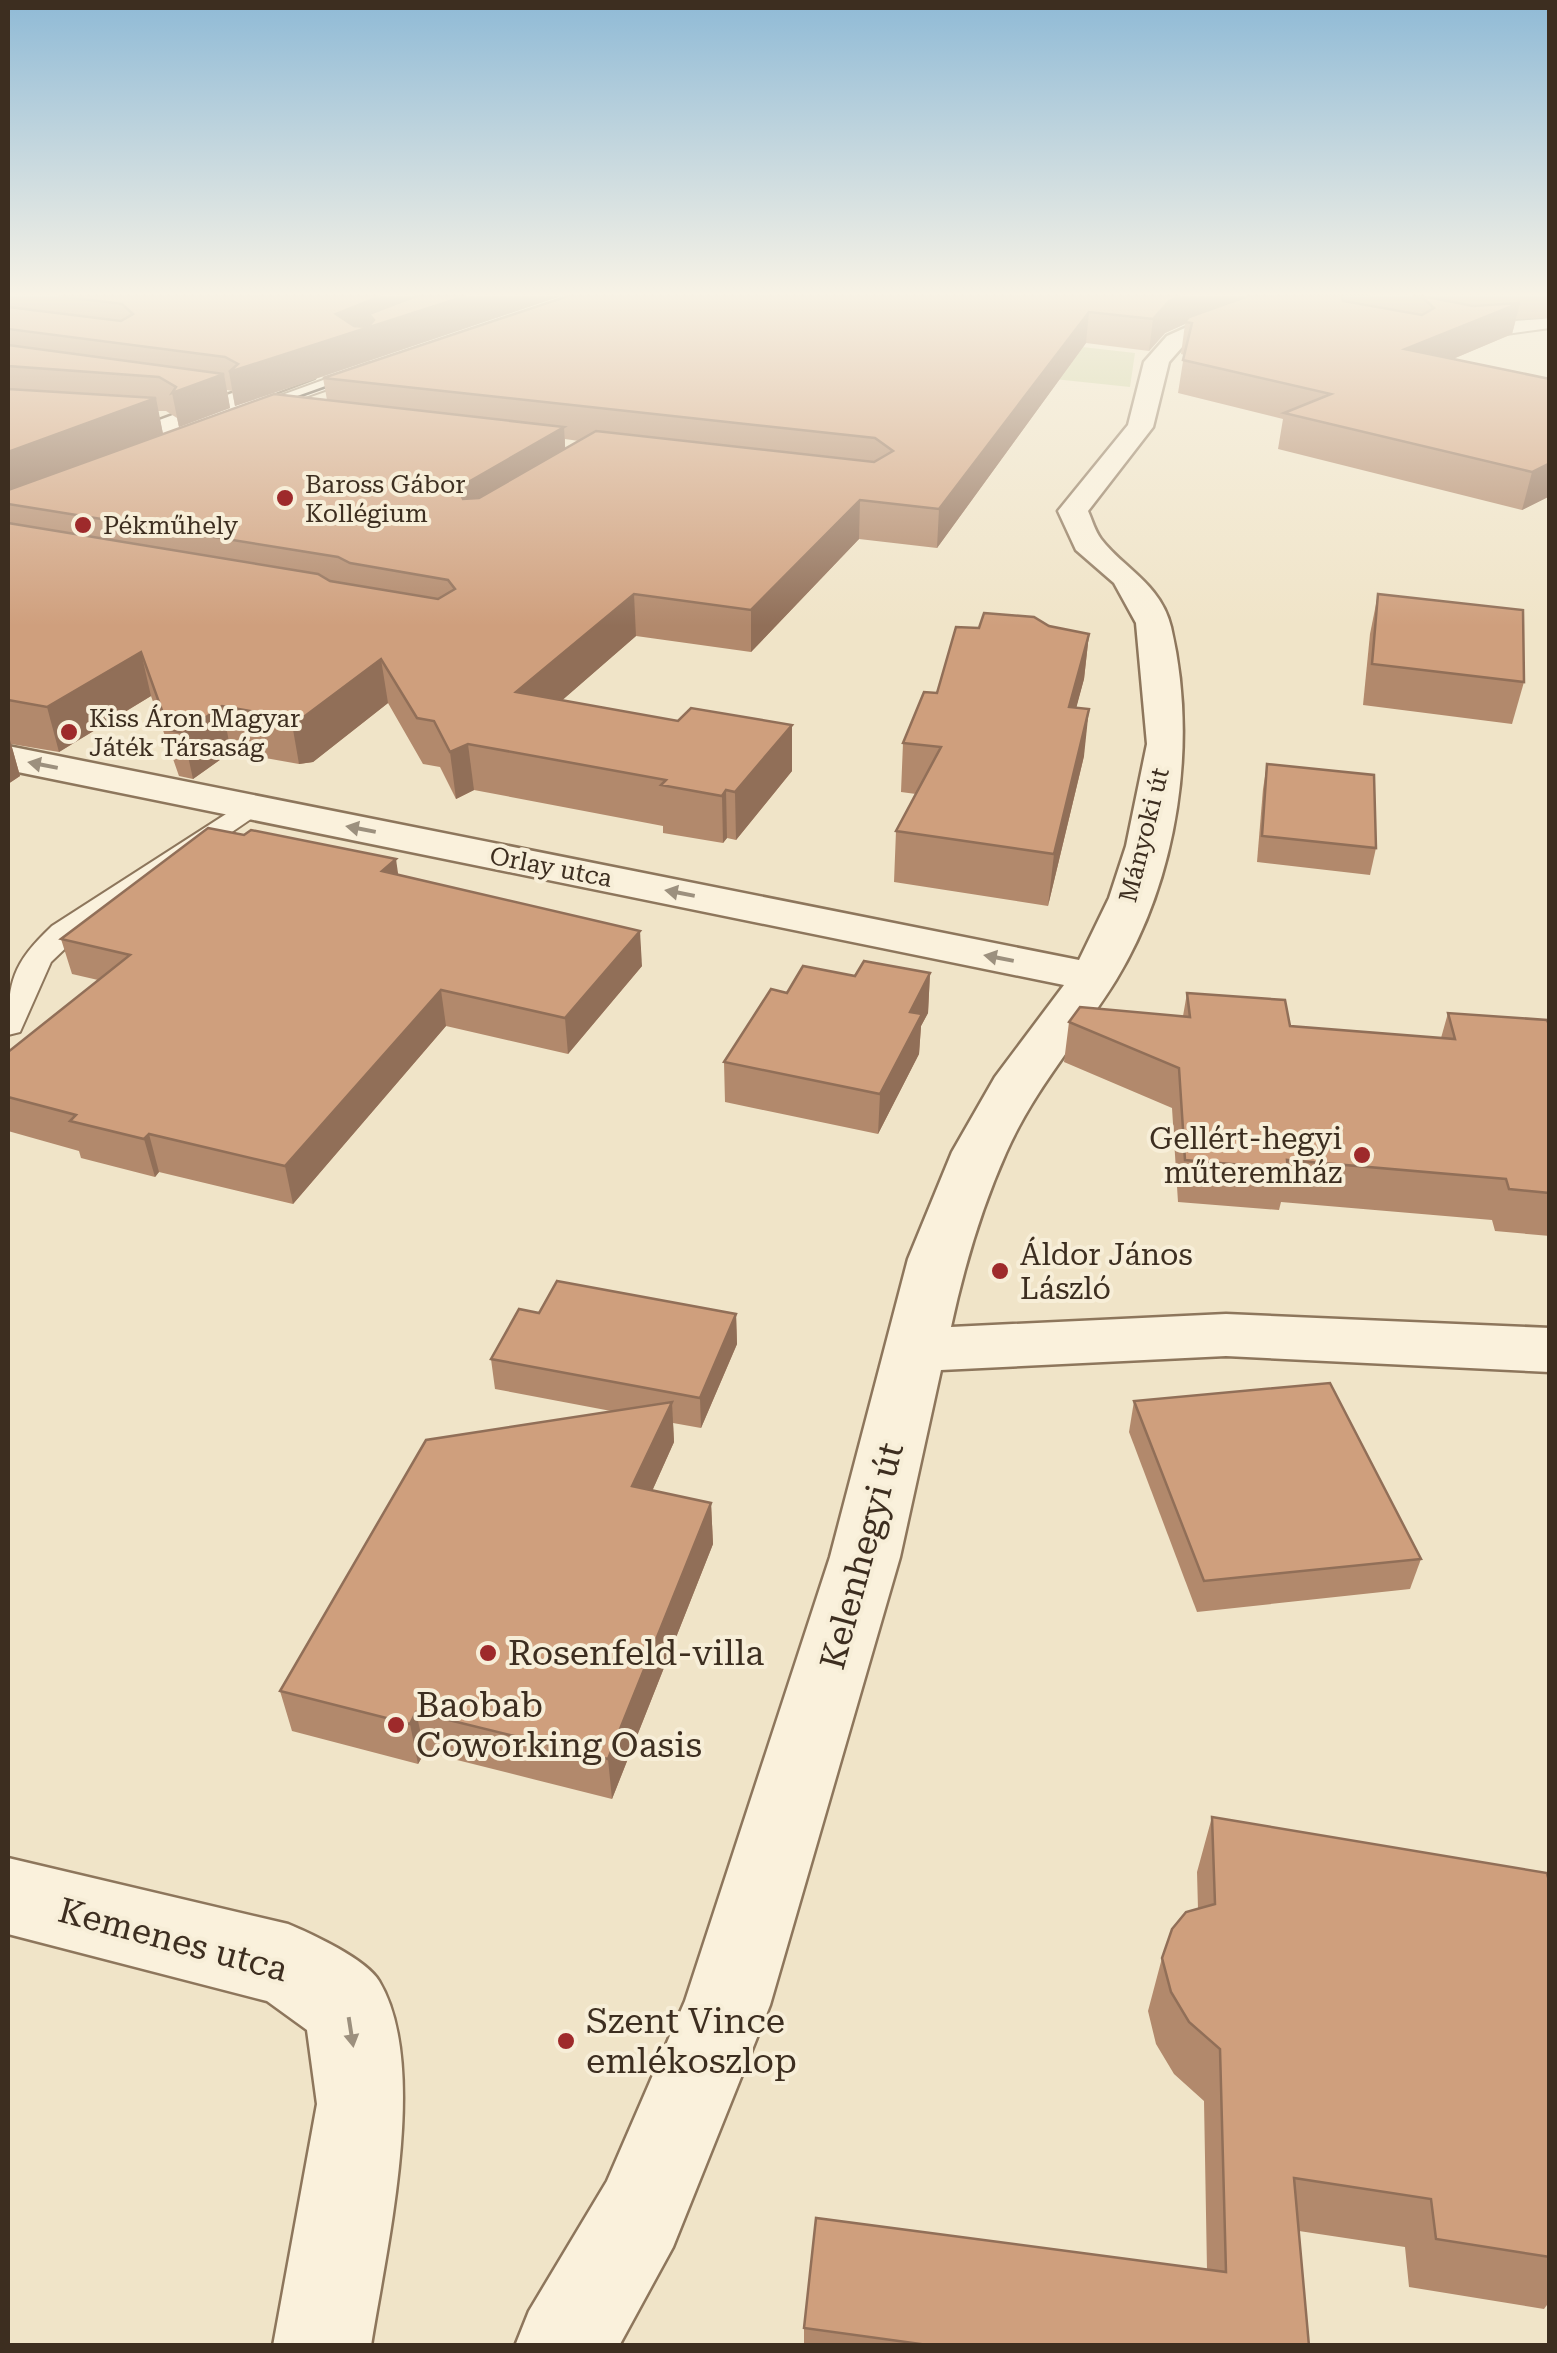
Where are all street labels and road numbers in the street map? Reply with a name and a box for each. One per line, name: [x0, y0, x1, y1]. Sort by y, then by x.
street label: Mányoki út: [1113, 765, 1175, 905]
street label: Orlay utca: [487, 841, 615, 893]
street label: Kelenhegyi út: [812, 1438, 912, 1674]
street label: Kemenes utca: [54, 1890, 292, 1990]

